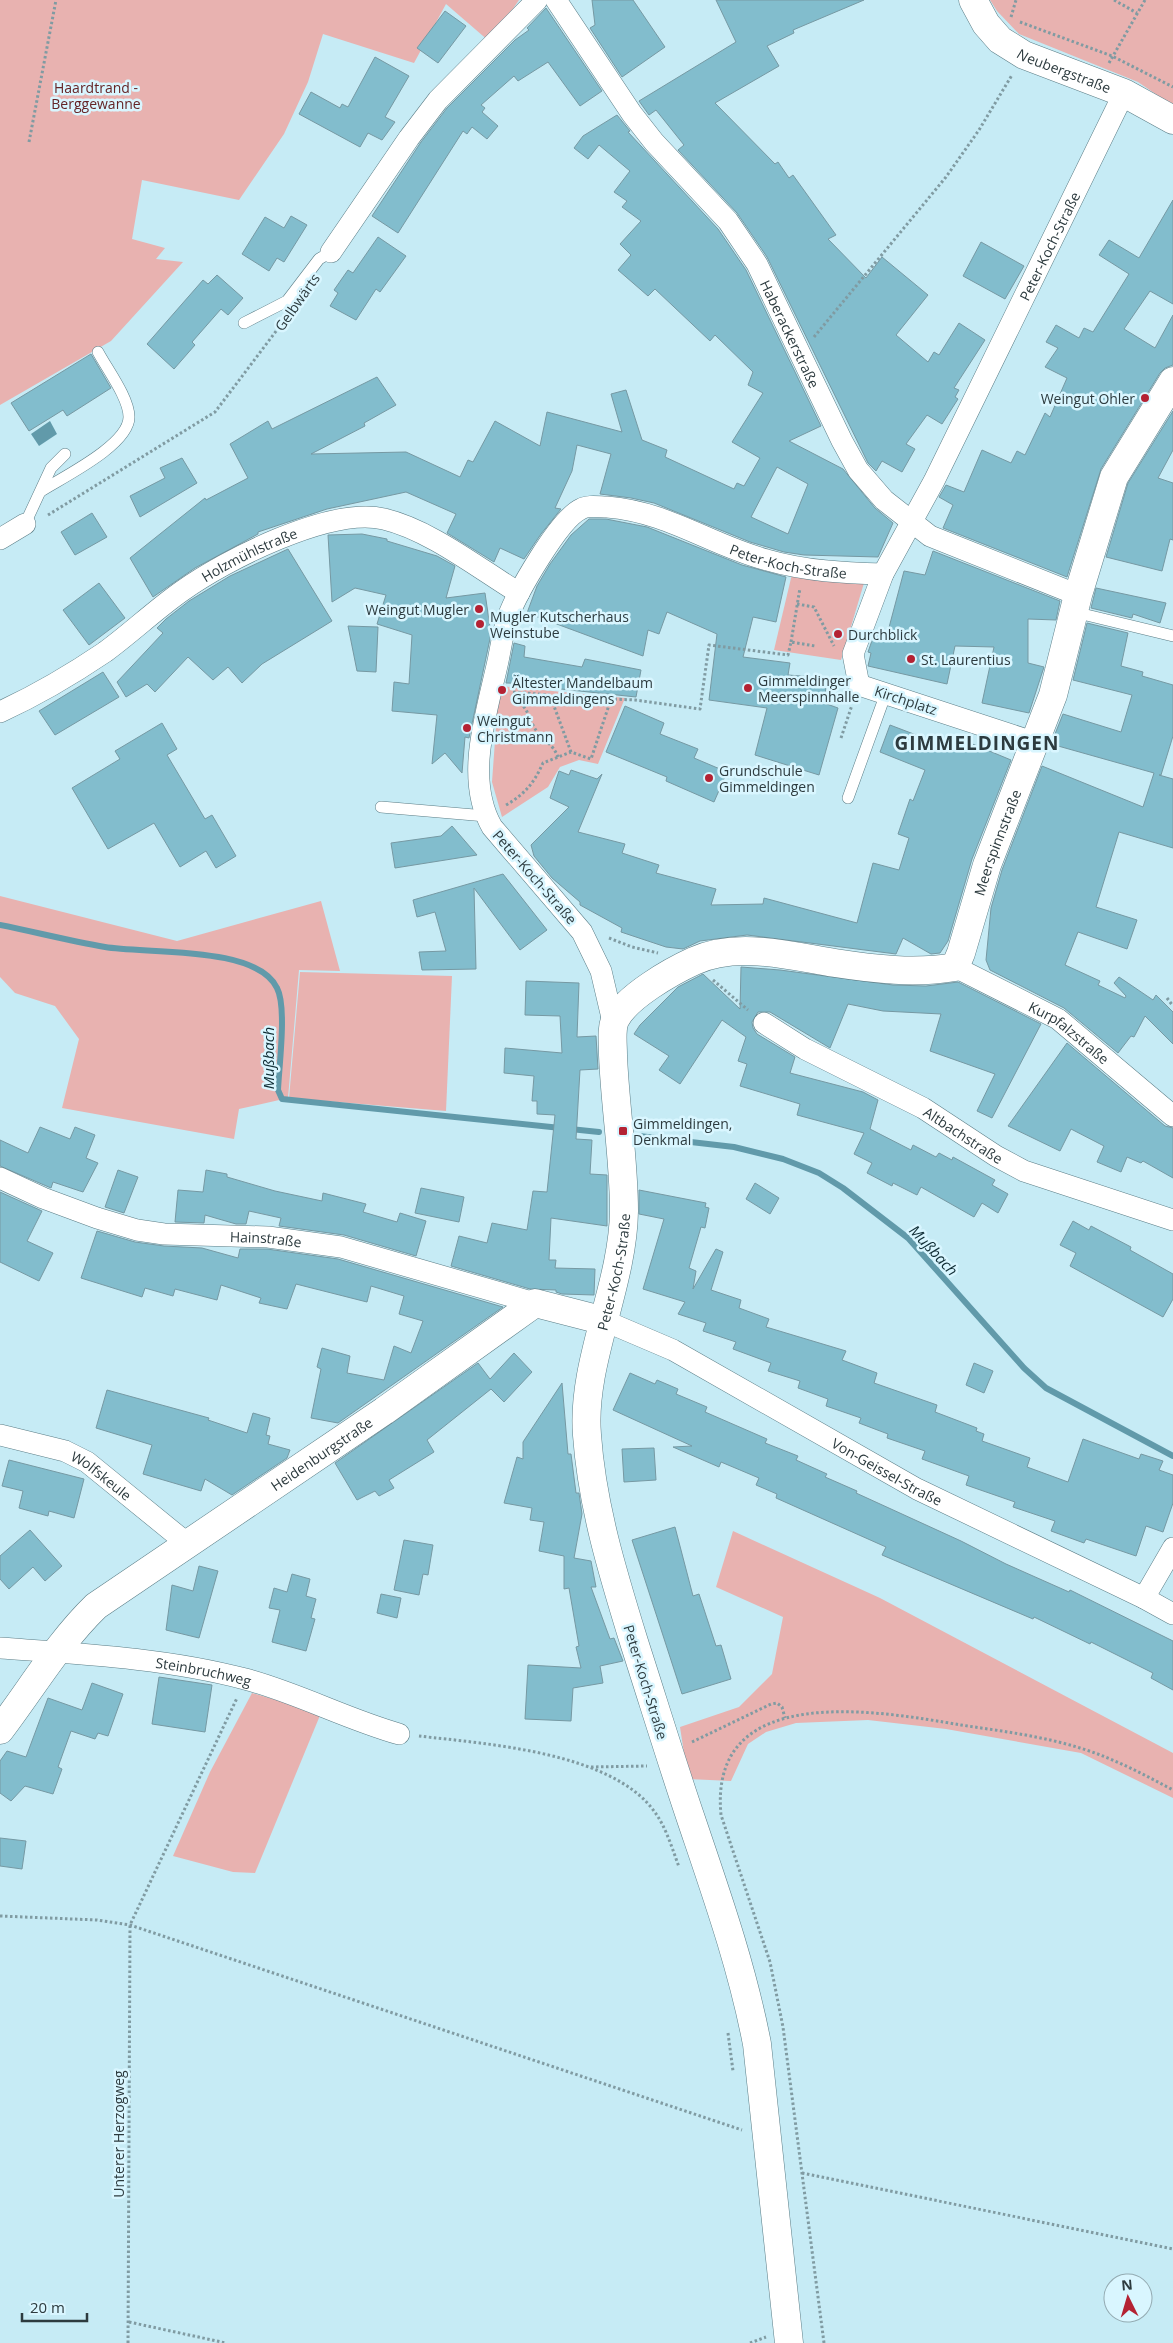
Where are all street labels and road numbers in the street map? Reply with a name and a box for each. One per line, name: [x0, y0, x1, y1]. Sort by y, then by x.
street label: Neubergstraße: [1014, 44, 1114, 97]
street label: Peter-Koch-Straße: [1014, 188, 1084, 304]
street label: Gelbwärts: [270, 269, 324, 335]
street label: Haberackerstraße: [756, 277, 825, 391]
street label: Holzmühlstraße: [197, 523, 300, 586]
street label: Peter-Koch-Straße: [727, 539, 847, 582]
street label: Kirchplatz: [872, 681, 940, 719]
street label: Meerspinnstraße: [969, 786, 1025, 898]
street label: Peter-Koch-Straße: [489, 826, 581, 928]
street label: Kurpfalzstraße: [1026, 996, 1114, 1068]
street label: Altbachstraße: [920, 1102, 1006, 1168]
street label: Peter-Koch-Straße: [592, 1213, 633, 1332]
street label: Hainstraße: [230, 1226, 303, 1251]
street label: Heidenburgstraße: [267, 1412, 376, 1495]
street label: Von-Geissel-Straße: [828, 1433, 946, 1509]
street label: Wolfskeule: [68, 1446, 136, 1504]
street label: Peter-Koch-Straße: [620, 1622, 673, 1742]
street label: Steinbruchweg: [154, 1652, 254, 1690]
street label: Unterer Herzogweg: [109, 2070, 128, 2198]

